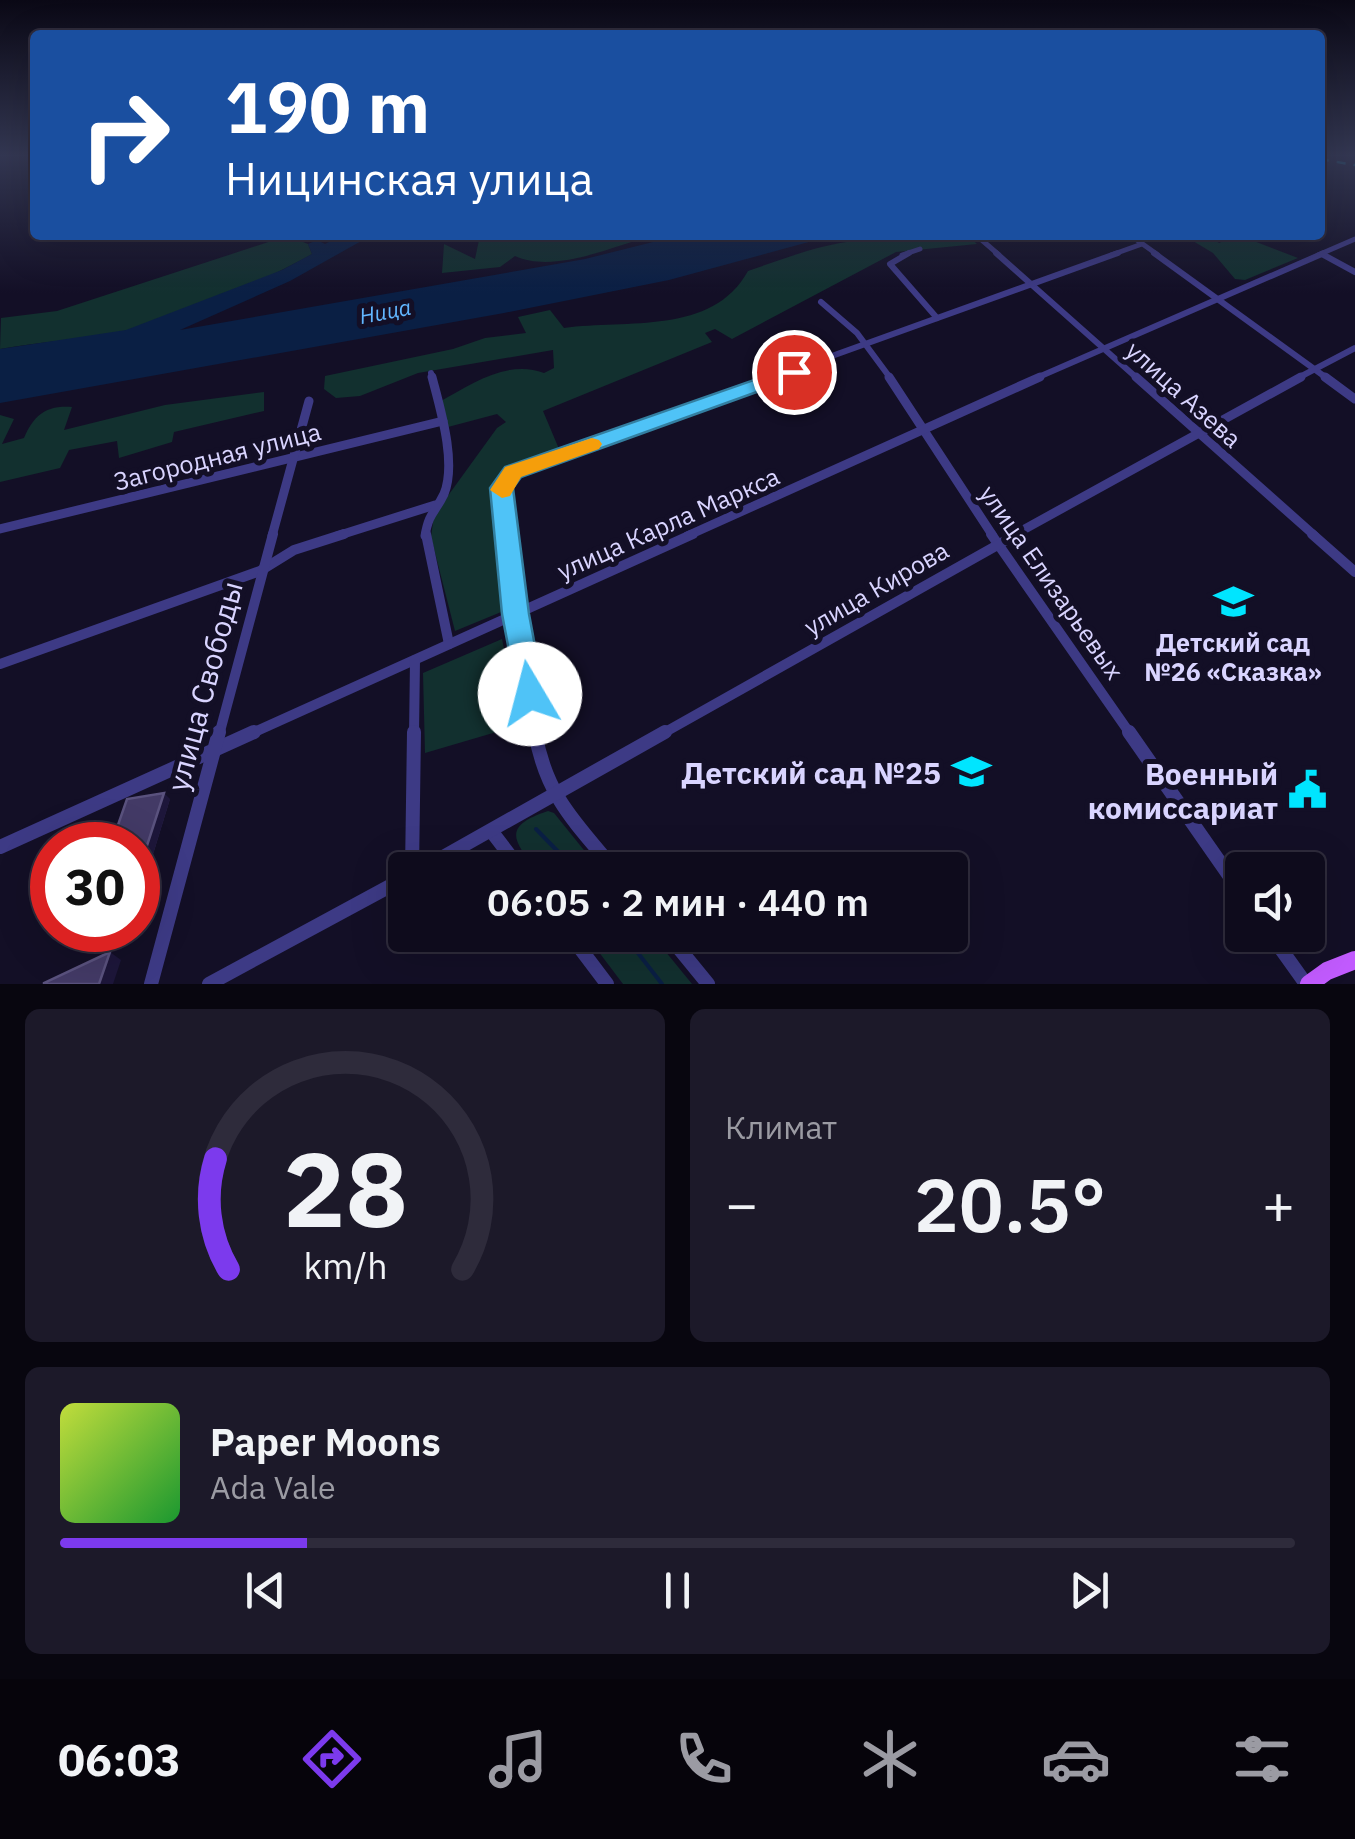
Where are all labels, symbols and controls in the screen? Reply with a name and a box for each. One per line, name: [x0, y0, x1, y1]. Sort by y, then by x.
text: 190 m: [225, 61, 430, 152]
icon: right: [60, 70, 190, 200]
text: Ницинская улица: [225, 149, 594, 207]
water label: Ница: [357, 292, 413, 330]
pin: [752, 330, 837, 415]
street label: улица Азева: [1119, 333, 1249, 455]
icon: arrive: [767, 345, 822, 400]
street label: Загородная улица: [110, 414, 324, 498]
street label: улица Карла Маркса: [552, 459, 784, 587]
street label: улица Елизарьевых: [972, 478, 1132, 686]
street label: улица Кирова: [798, 533, 954, 643]
street label: улица Свободы: [157, 577, 251, 795]
school or university icon: Детский сад №26 «Сказка»: [1212, 580, 1254, 622]
place label: Детский сад №26 «Сказка»: [1144, 626, 1322, 688]
position arrow: [478, 642, 582, 746]
school or university icon: Детский сад №25: [950, 751, 992, 793]
place label: Детский сад №25: [681, 753, 941, 792]
place label: Военный комиссариат: [1088, 754, 1278, 827]
public building icon: Военный комиссариат: [1287, 769, 1329, 811]
speed limit sign: 30: [30, 822, 160, 952]
map controls: [1225, 852, 1325, 952]
button: sound: [1225, 852, 1325, 952]
text: 06:05 · 2 мин · 440 m: [487, 877, 869, 926]
text: Климат: [725, 1106, 837, 1148]
text: 28: [283, 1120, 407, 1256]
text: 20.5°: [914, 1155, 1106, 1253]
text: −: [725, 1168, 758, 1239]
text: +: [1262, 1168, 1295, 1239]
text: km/h: [303, 1242, 387, 1289]
text: Paper Moons: [210, 1417, 441, 1466]
text: Ada Vale: [210, 1466, 336, 1508]
icon: previous: [238, 1563, 293, 1618]
icon: pause: [650, 1563, 705, 1618]
icon: next: [1062, 1563, 1117, 1618]
icon: directions: [297, 1724, 367, 1794]
icon: music: [483, 1724, 553, 1794]
icon: phone: [669, 1724, 739, 1794]
icon: climate: [855, 1724, 925, 1794]
icon: car: [1041, 1724, 1111, 1794]
icon: filters: [1227, 1724, 1297, 1794]
text: 06:03: [58, 1730, 181, 1788]

